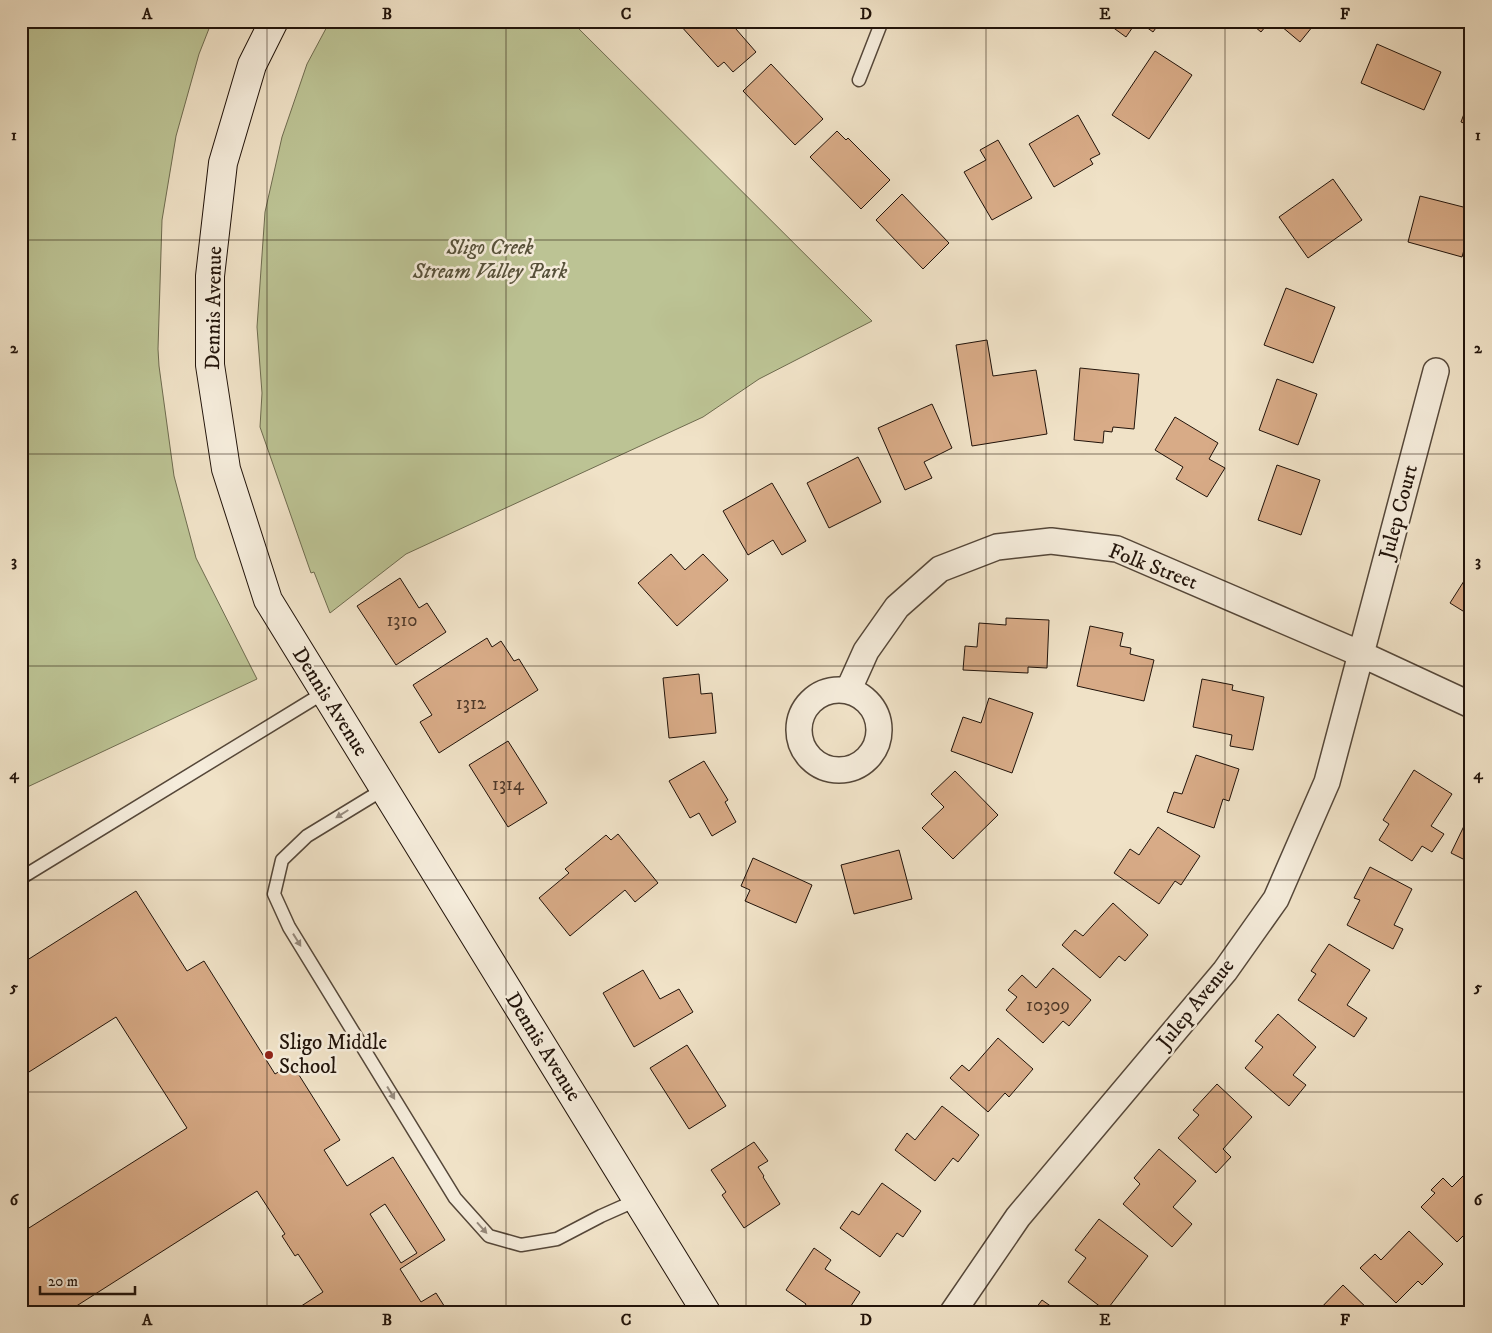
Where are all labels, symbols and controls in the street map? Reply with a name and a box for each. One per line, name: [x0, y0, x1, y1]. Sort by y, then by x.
text: A: [141, 4, 153, 24]
text: B: [382, 4, 392, 24]
text: C: [621, 4, 631, 24]
text: D: [860, 4, 872, 24]
text: E: [1099, 4, 1111, 24]
text: F: [1340, 4, 1350, 24]
text: 1: [11, 125, 17, 145]
text: 1: [1475, 125, 1481, 145]
park label: Sligo Creek Stream Valley Park: [412, 235, 568, 285]
street label: Dennis Avenue: [200, 246, 228, 370]
text: 2: [10, 338, 19, 358]
text: 2: [1474, 338, 1483, 358]
street label: Julep Court: [1373, 462, 1424, 564]
street label: Folk Street: [1105, 538, 1201, 596]
text: 3: [11, 551, 17, 571]
text: 3: [1475, 551, 1481, 571]
house number: 1310: [386, 609, 418, 632]
street label: Dennis Avenue: [286, 643, 374, 762]
house number: 1312: [456, 692, 487, 715]
text: 4: [8, 764, 19, 784]
text: 4: [1472, 764, 1483, 784]
house number: 1314: [492, 773, 525, 796]
one-way arrow: [335, 810, 349, 819]
one-way arrow: [292, 933, 301, 947]
street label: Julep Avenue: [1150, 953, 1240, 1056]
text: 5: [9, 977, 18, 997]
text: 5: [1473, 977, 1482, 997]
street label: Dennis Avenue: [499, 988, 587, 1107]
house number: 10309: [1026, 994, 1070, 1017]
place label: Sligo Middle School: [279, 1030, 387, 1080]
marker: Sligo Middle School: [263, 1049, 275, 1061]
one-way arrow: [387, 1087, 396, 1100]
text: 6: [10, 1190, 20, 1210]
text: 6: [1474, 1190, 1484, 1210]
one-way arrow: [476, 1221, 487, 1234]
scale bar: [40, 1263, 135, 1295]
text: 20 m: [48, 1272, 78, 1291]
text: A: [141, 1310, 153, 1330]
text: B: [382, 1310, 392, 1330]
text: C: [621, 1310, 631, 1330]
text: D: [860, 1310, 872, 1330]
text: E: [1099, 1310, 1111, 1330]
text: F: [1340, 1310, 1350, 1330]

